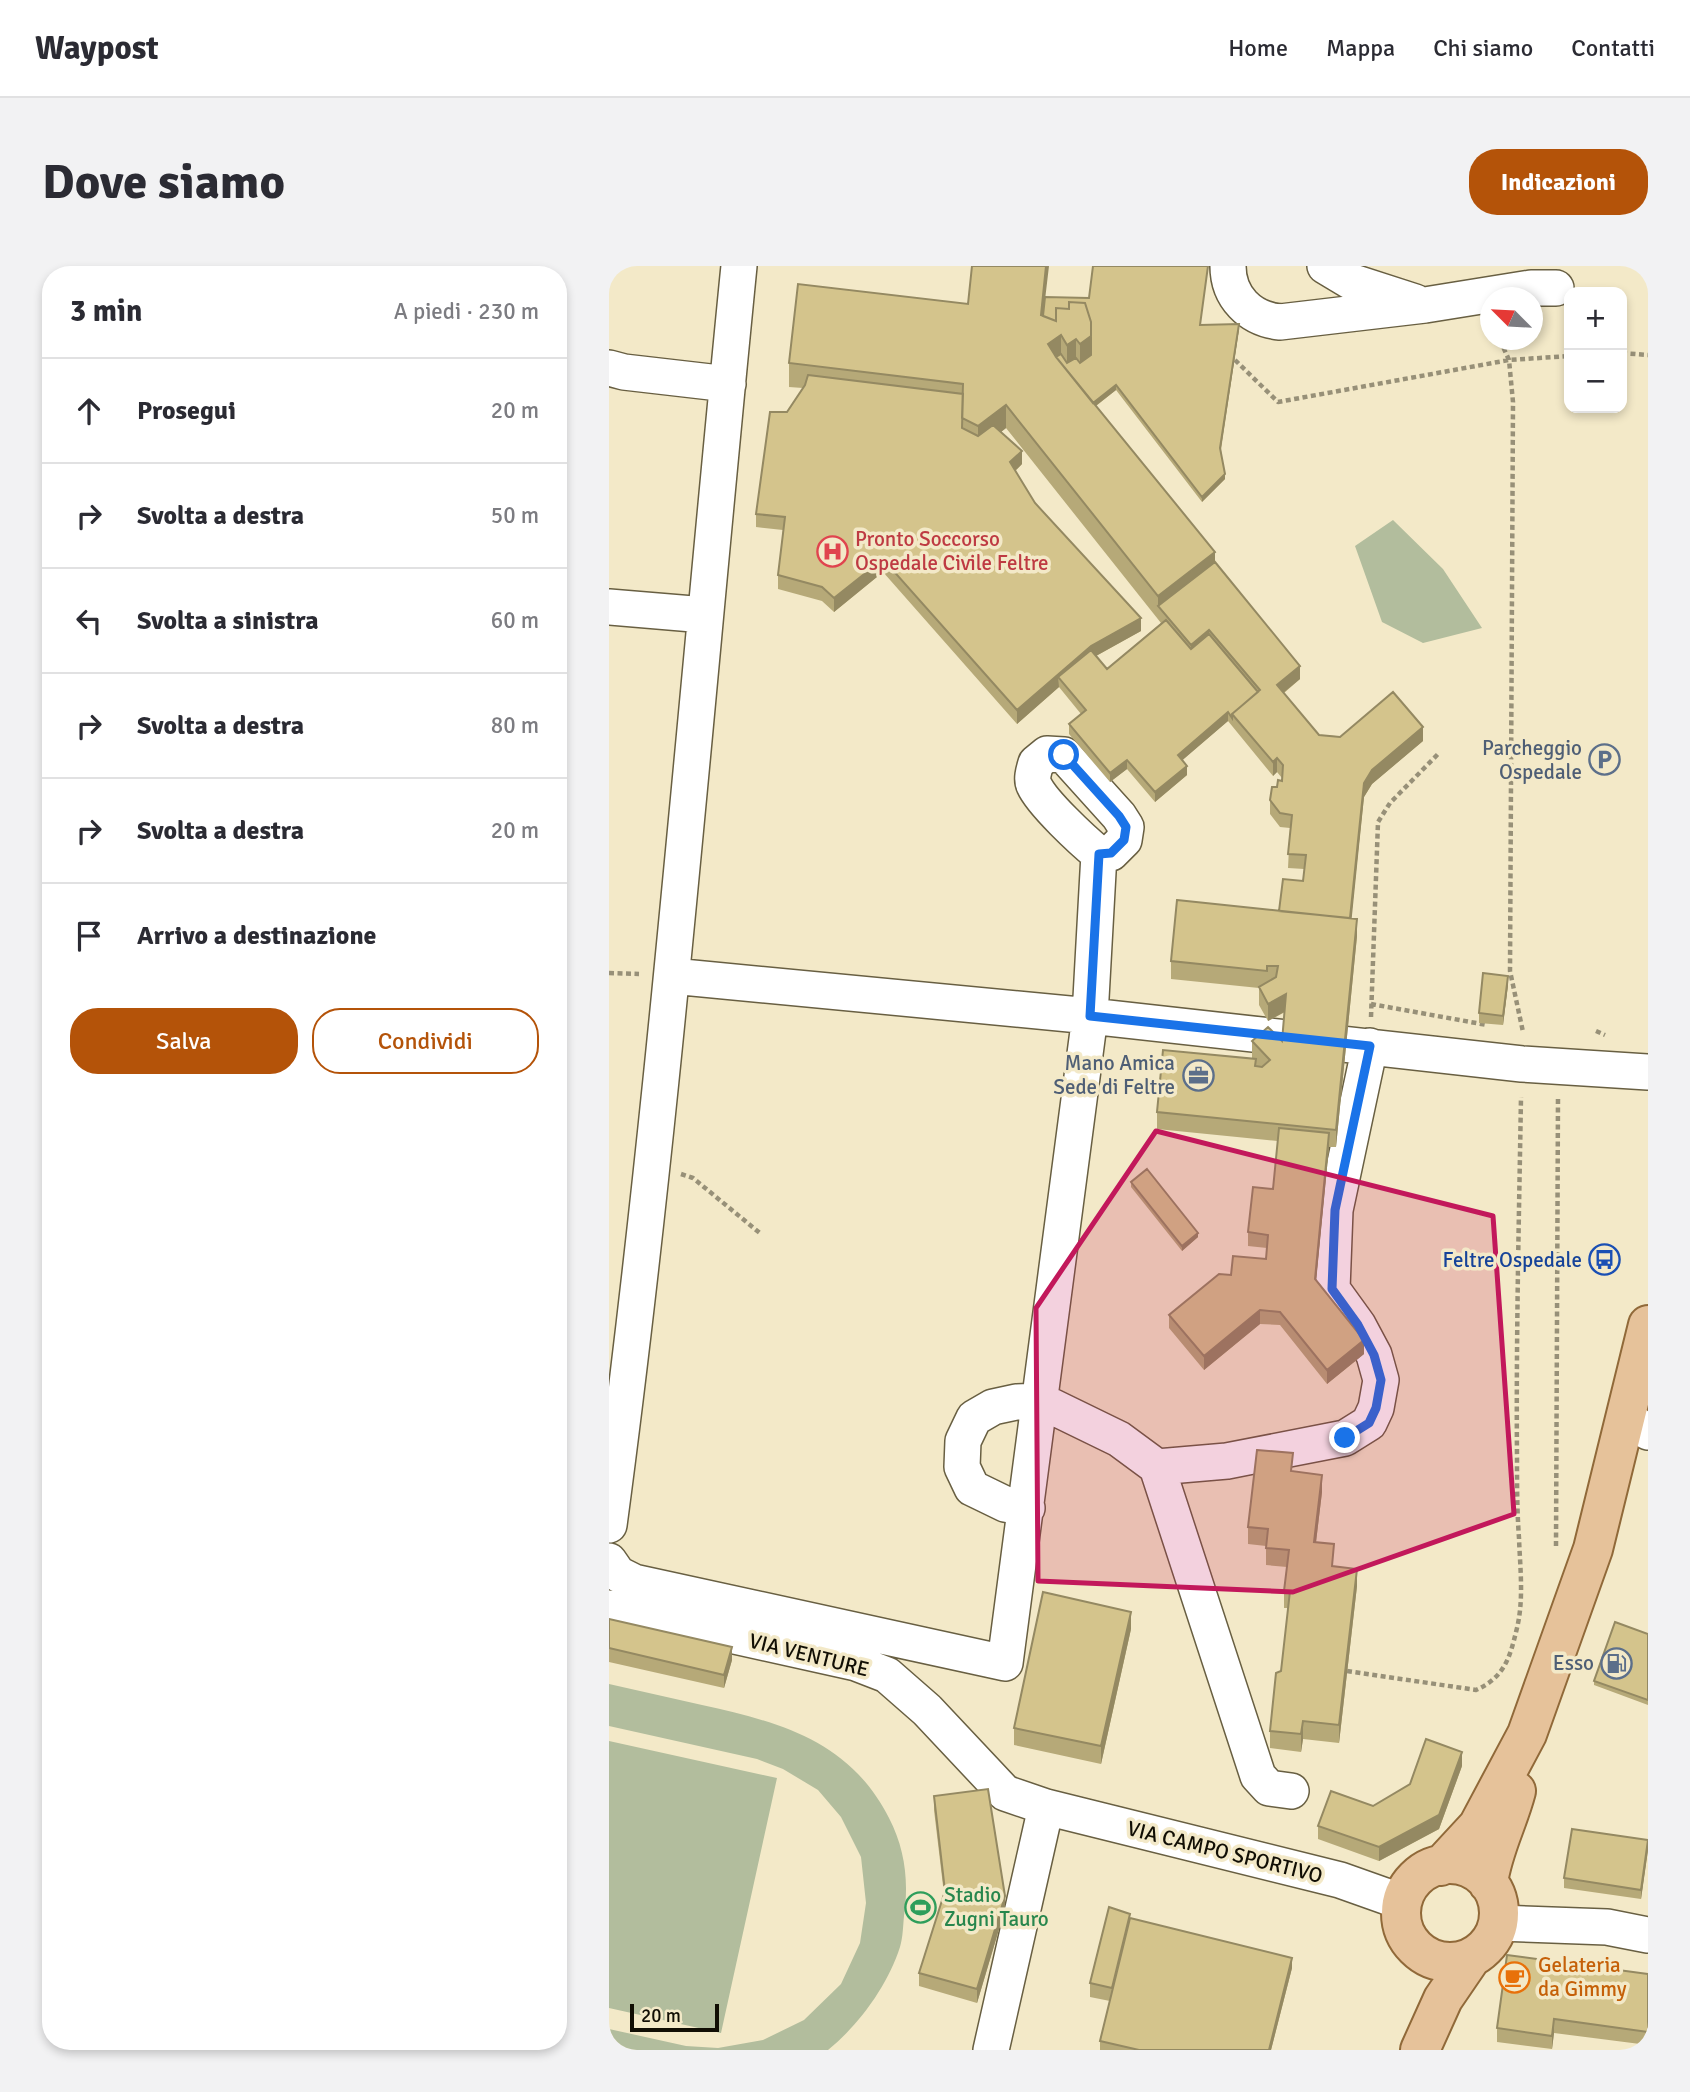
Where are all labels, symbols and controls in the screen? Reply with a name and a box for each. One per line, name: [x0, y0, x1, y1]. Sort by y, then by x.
text: Waypost: [35, 28, 159, 69]
text: Home: [1228, 33, 1288, 63]
text: Mappa: [1326, 33, 1395, 63]
text: Chi siamo: [1433, 33, 1533, 63]
text: Contatti: [1571, 33, 1655, 63]
button: Indicazioni: [1469, 149, 1648, 215]
text: Dove siamo: [42, 152, 285, 212]
north arrow: [1480, 287, 1543, 350]
map controls: [1564, 287, 1627, 413]
button: +: [1564, 287, 1627, 350]
text: 3 min: [70, 293, 142, 330]
text: A piedi · 230 m: [394, 297, 539, 326]
button: −: [1564, 350, 1627, 413]
icon: ahead: [70, 392, 108, 430]
text: Prosegui: [137, 395, 236, 427]
text: 20 m: [491, 396, 539, 425]
icon: right: [70, 497, 108, 535]
text: Svolta a destra: [137, 500, 304, 532]
text: 50 m: [491, 501, 539, 530]
place label: Pronto Soccorso Ospedale Civile Feltre: [855, 526, 1049, 576]
hospital icon: Pronto Soccorso Ospedale Civile Feltre: [815, 534, 849, 568]
icon: left: [70, 602, 108, 640]
text: Svolta a sinistra: [137, 605, 319, 637]
text: 60 m: [491, 606, 539, 635]
icon: right: [70, 707, 108, 745]
text: Svolta a destra: [137, 710, 304, 742]
text: 80 m: [491, 711, 539, 740]
place label: Parcheggio Ospedale: [1482, 735, 1582, 785]
route start: [1048, 739, 1079, 770]
parking icon: Parcheggio Ospedale: [1588, 743, 1622, 777]
icon: right: [70, 812, 108, 850]
text: Svolta a destra: [137, 815, 304, 847]
text: 20 m: [491, 816, 539, 845]
icon: arrive: [70, 917, 108, 955]
text: Arrivo a destinazione: [137, 920, 377, 952]
button: Salva: [70, 1008, 298, 1074]
button: Condividi: [312, 1008, 539, 1074]
place label: Mano Amica Sede di Feltre: [1053, 1050, 1175, 1100]
office icon: Mano Amica Sede di Feltre: [1181, 1058, 1215, 1092]
bus stop icon: Feltre Ospedale: [1588, 1243, 1622, 1277]
place label: Feltre Ospedale: [1443, 1247, 1582, 1273]
route end: [1329, 1422, 1360, 1453]
street label: VIA VENTURE: [746, 1628, 872, 1682]
fuel station icon: Esso: [1600, 1646, 1634, 1680]
place label: Esso: [1553, 1650, 1594, 1676]
street label: VIA CAMPO SPORTIVO: [1125, 1815, 1325, 1889]
place label: Stadio Zugni Tauro: [944, 1882, 1049, 1932]
sports icon: Stadio Zugni Tauro: [904, 1890, 938, 1924]
place label: Gelateria da Gimmy: [1538, 1952, 1627, 2002]
cafe icon: Gelateria da Gimmy: [1498, 1960, 1532, 1994]
scale bar: [630, 2001, 719, 2033]
text: 20 m: [641, 2004, 681, 2028]

